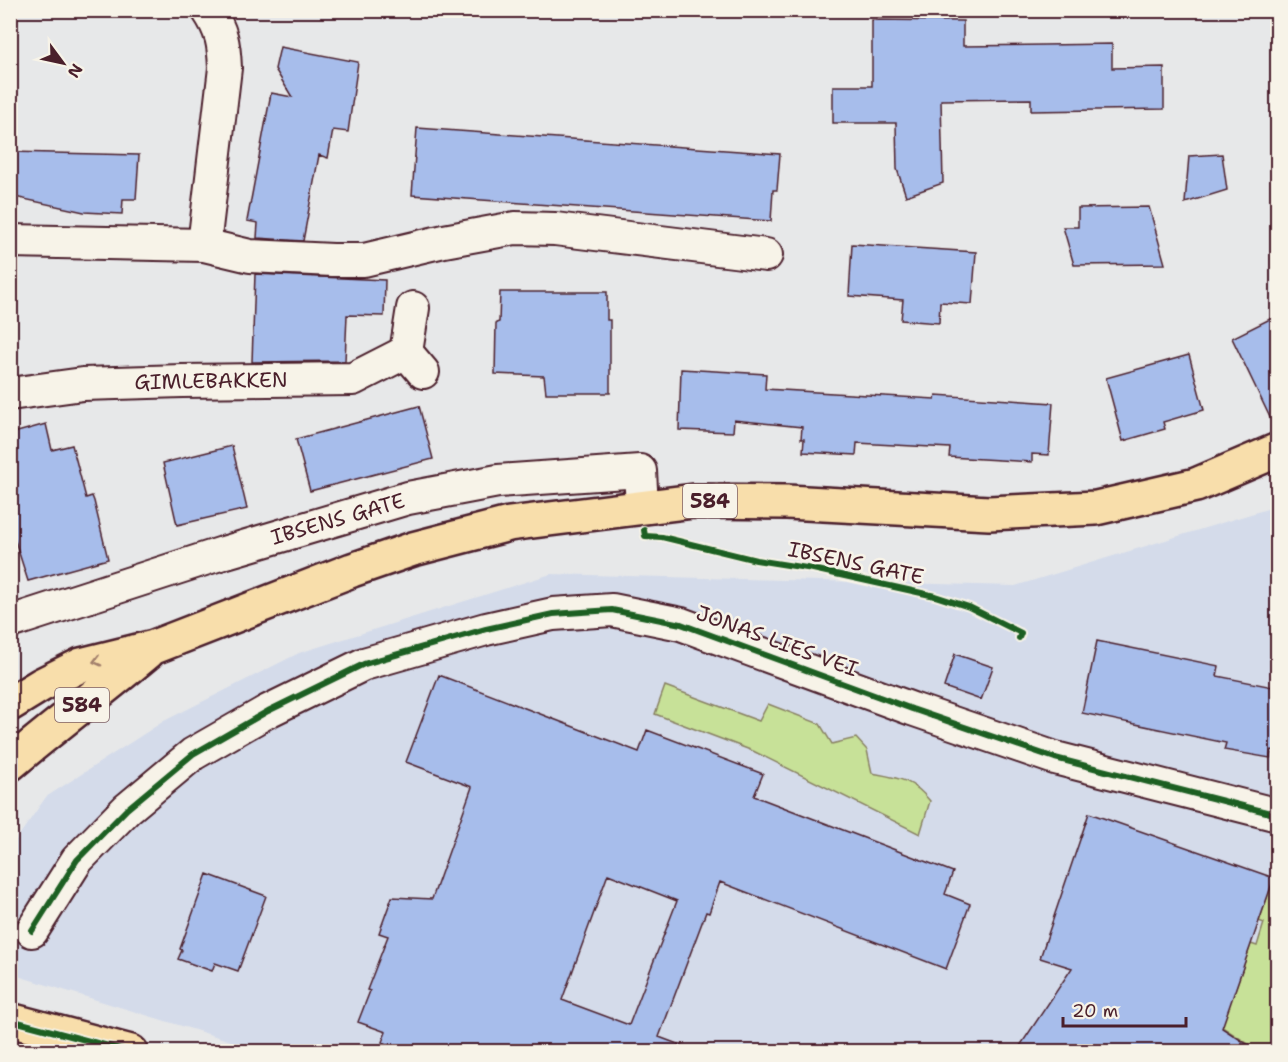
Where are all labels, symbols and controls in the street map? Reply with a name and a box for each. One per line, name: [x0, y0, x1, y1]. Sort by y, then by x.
north arrow: [33, 33, 93, 93]
text: N: [63, 60, 87, 82]
street label: GIMLEBAKKEN: [134, 366, 288, 396]
road number: 584: [683, 484, 737, 518]
street label: IBSENS GATE: [268, 487, 408, 551]
street label: IBSENS GATE: [786, 535, 926, 591]
street label: JONAS LIES VEI: [692, 599, 862, 683]
one-way arrow: [93, 654, 103, 667]
road number: 584: [55, 688, 109, 722]
scale bar: [1063, 990, 1186, 1028]
text: 20 m: [1072, 999, 1118, 1023]

